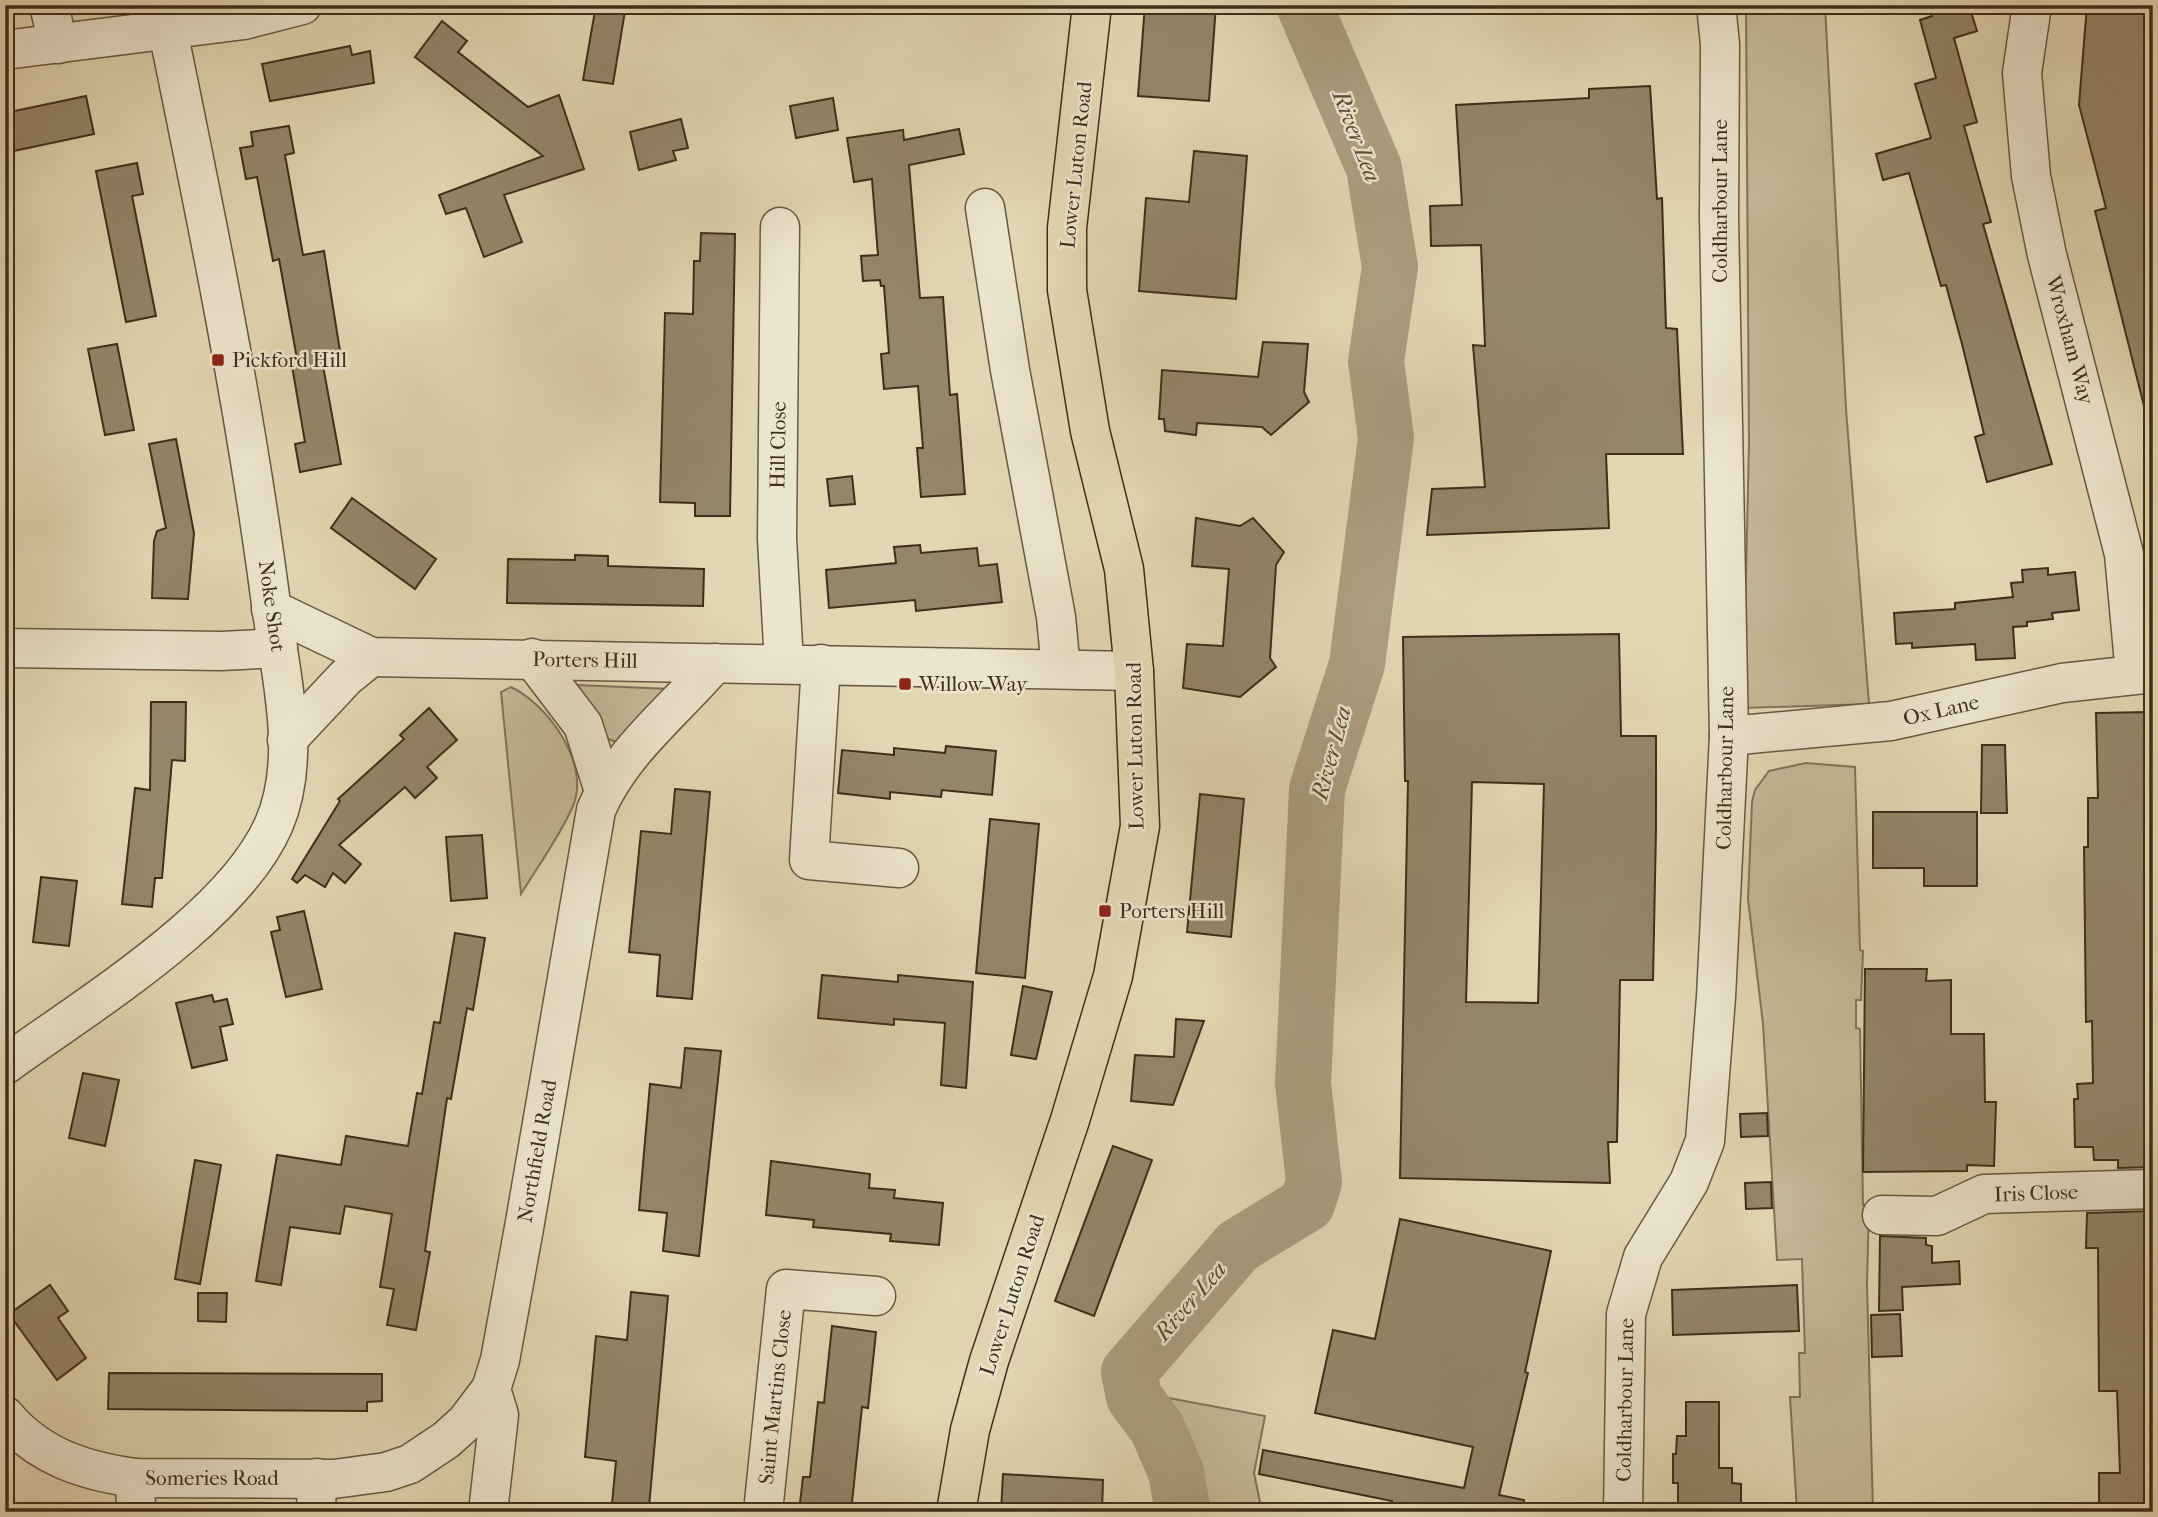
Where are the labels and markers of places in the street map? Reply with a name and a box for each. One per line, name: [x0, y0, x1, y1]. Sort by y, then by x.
place label: Pickford Hill: [232, 348, 347, 372]
marker: Pickford Hill: [210, 352, 226, 368]
place label: Willow Way: [918, 672, 1028, 696]
marker: Willow Way: [897, 676, 913, 692]
place label: Porters Hill: [1119, 899, 1224, 923]
marker: Porters Hill: [1097, 903, 1113, 919]

